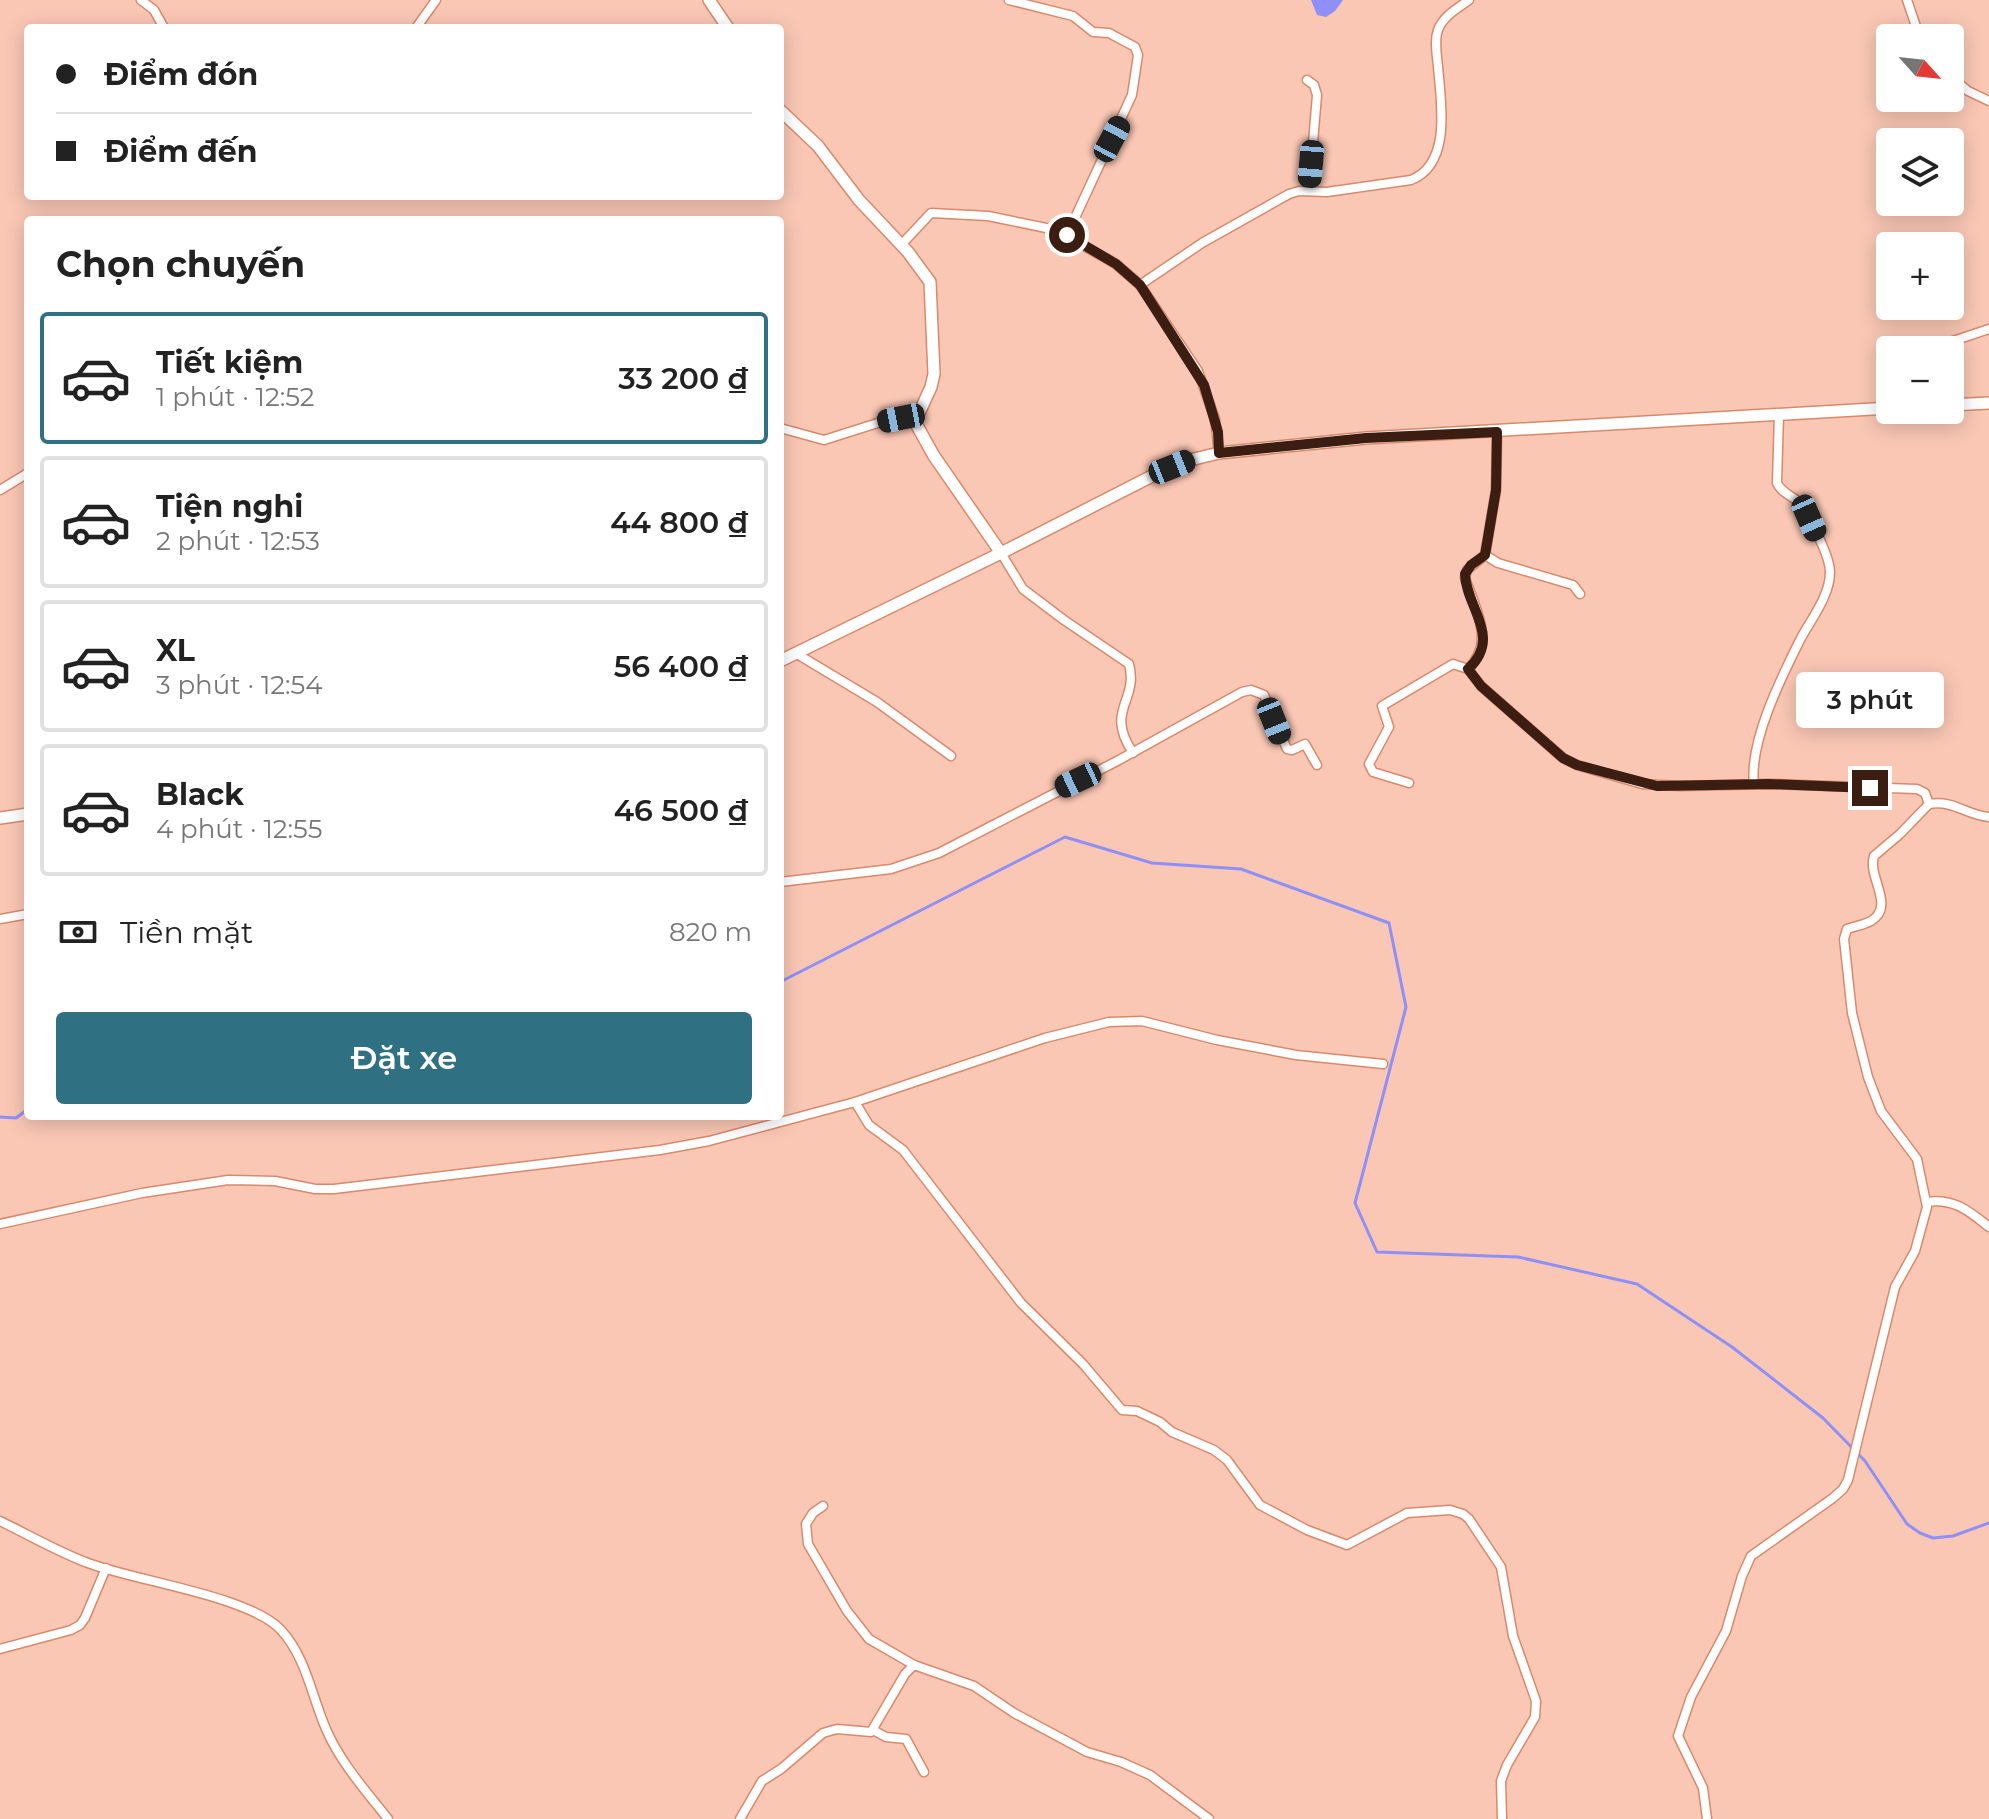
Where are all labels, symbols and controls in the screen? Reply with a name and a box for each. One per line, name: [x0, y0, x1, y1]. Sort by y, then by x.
north arrow: [1876, 24, 1964, 112]
map controls: [1876, 24, 1964, 424]
text: Điểm đón: [104, 56, 258, 93]
car: [1090, 112, 1134, 166]
button: layers: [1876, 128, 1964, 216]
text: Điểm đến: [104, 133, 258, 170]
car: [1297, 139, 1325, 189]
route start: [1049, 217, 1085, 253]
button: +: [1876, 232, 1964, 320]
text: Chọn chuyến: [56, 242, 305, 286]
button: −: [1876, 336, 1964, 424]
icon: car: [60, 342, 132, 414]
text: Tiết kiệm: [156, 344, 303, 381]
text: 33 200 ₫: [618, 360, 748, 397]
text: 1 phút · 12:52: [156, 381, 315, 413]
car: [875, 402, 927, 434]
car: [1145, 447, 1199, 487]
icon: car: [60, 486, 132, 558]
text: Tiện nghi: [156, 488, 303, 525]
car: [1788, 491, 1830, 545]
text: 44 800 ₫: [610, 504, 748, 541]
text: 2 phút · 12:53: [156, 525, 320, 557]
icon: car: [60, 630, 132, 702]
text: XL: [156, 632, 195, 669]
text: 56 400 ₫: [614, 648, 748, 685]
text: 3 phút · 12:54: [156, 669, 322, 701]
callout: 3 phút: [1796, 672, 1944, 728]
text: 3 phút: [1827, 684, 1913, 716]
car: [1254, 694, 1294, 748]
car: [1051, 759, 1105, 801]
route end: [1852, 770, 1888, 806]
icon: car: [60, 774, 132, 846]
text: Black: [156, 776, 244, 813]
text: 46 500 ₫: [614, 792, 748, 829]
text: 4 phút · 12:55: [156, 813, 322, 845]
icon: cash: [56, 910, 100, 954]
text: Tiền mặt: [120, 914, 253, 951]
text: 820 m: [669, 916, 752, 948]
button: Đặt xe: [56, 1012, 752, 1104]

